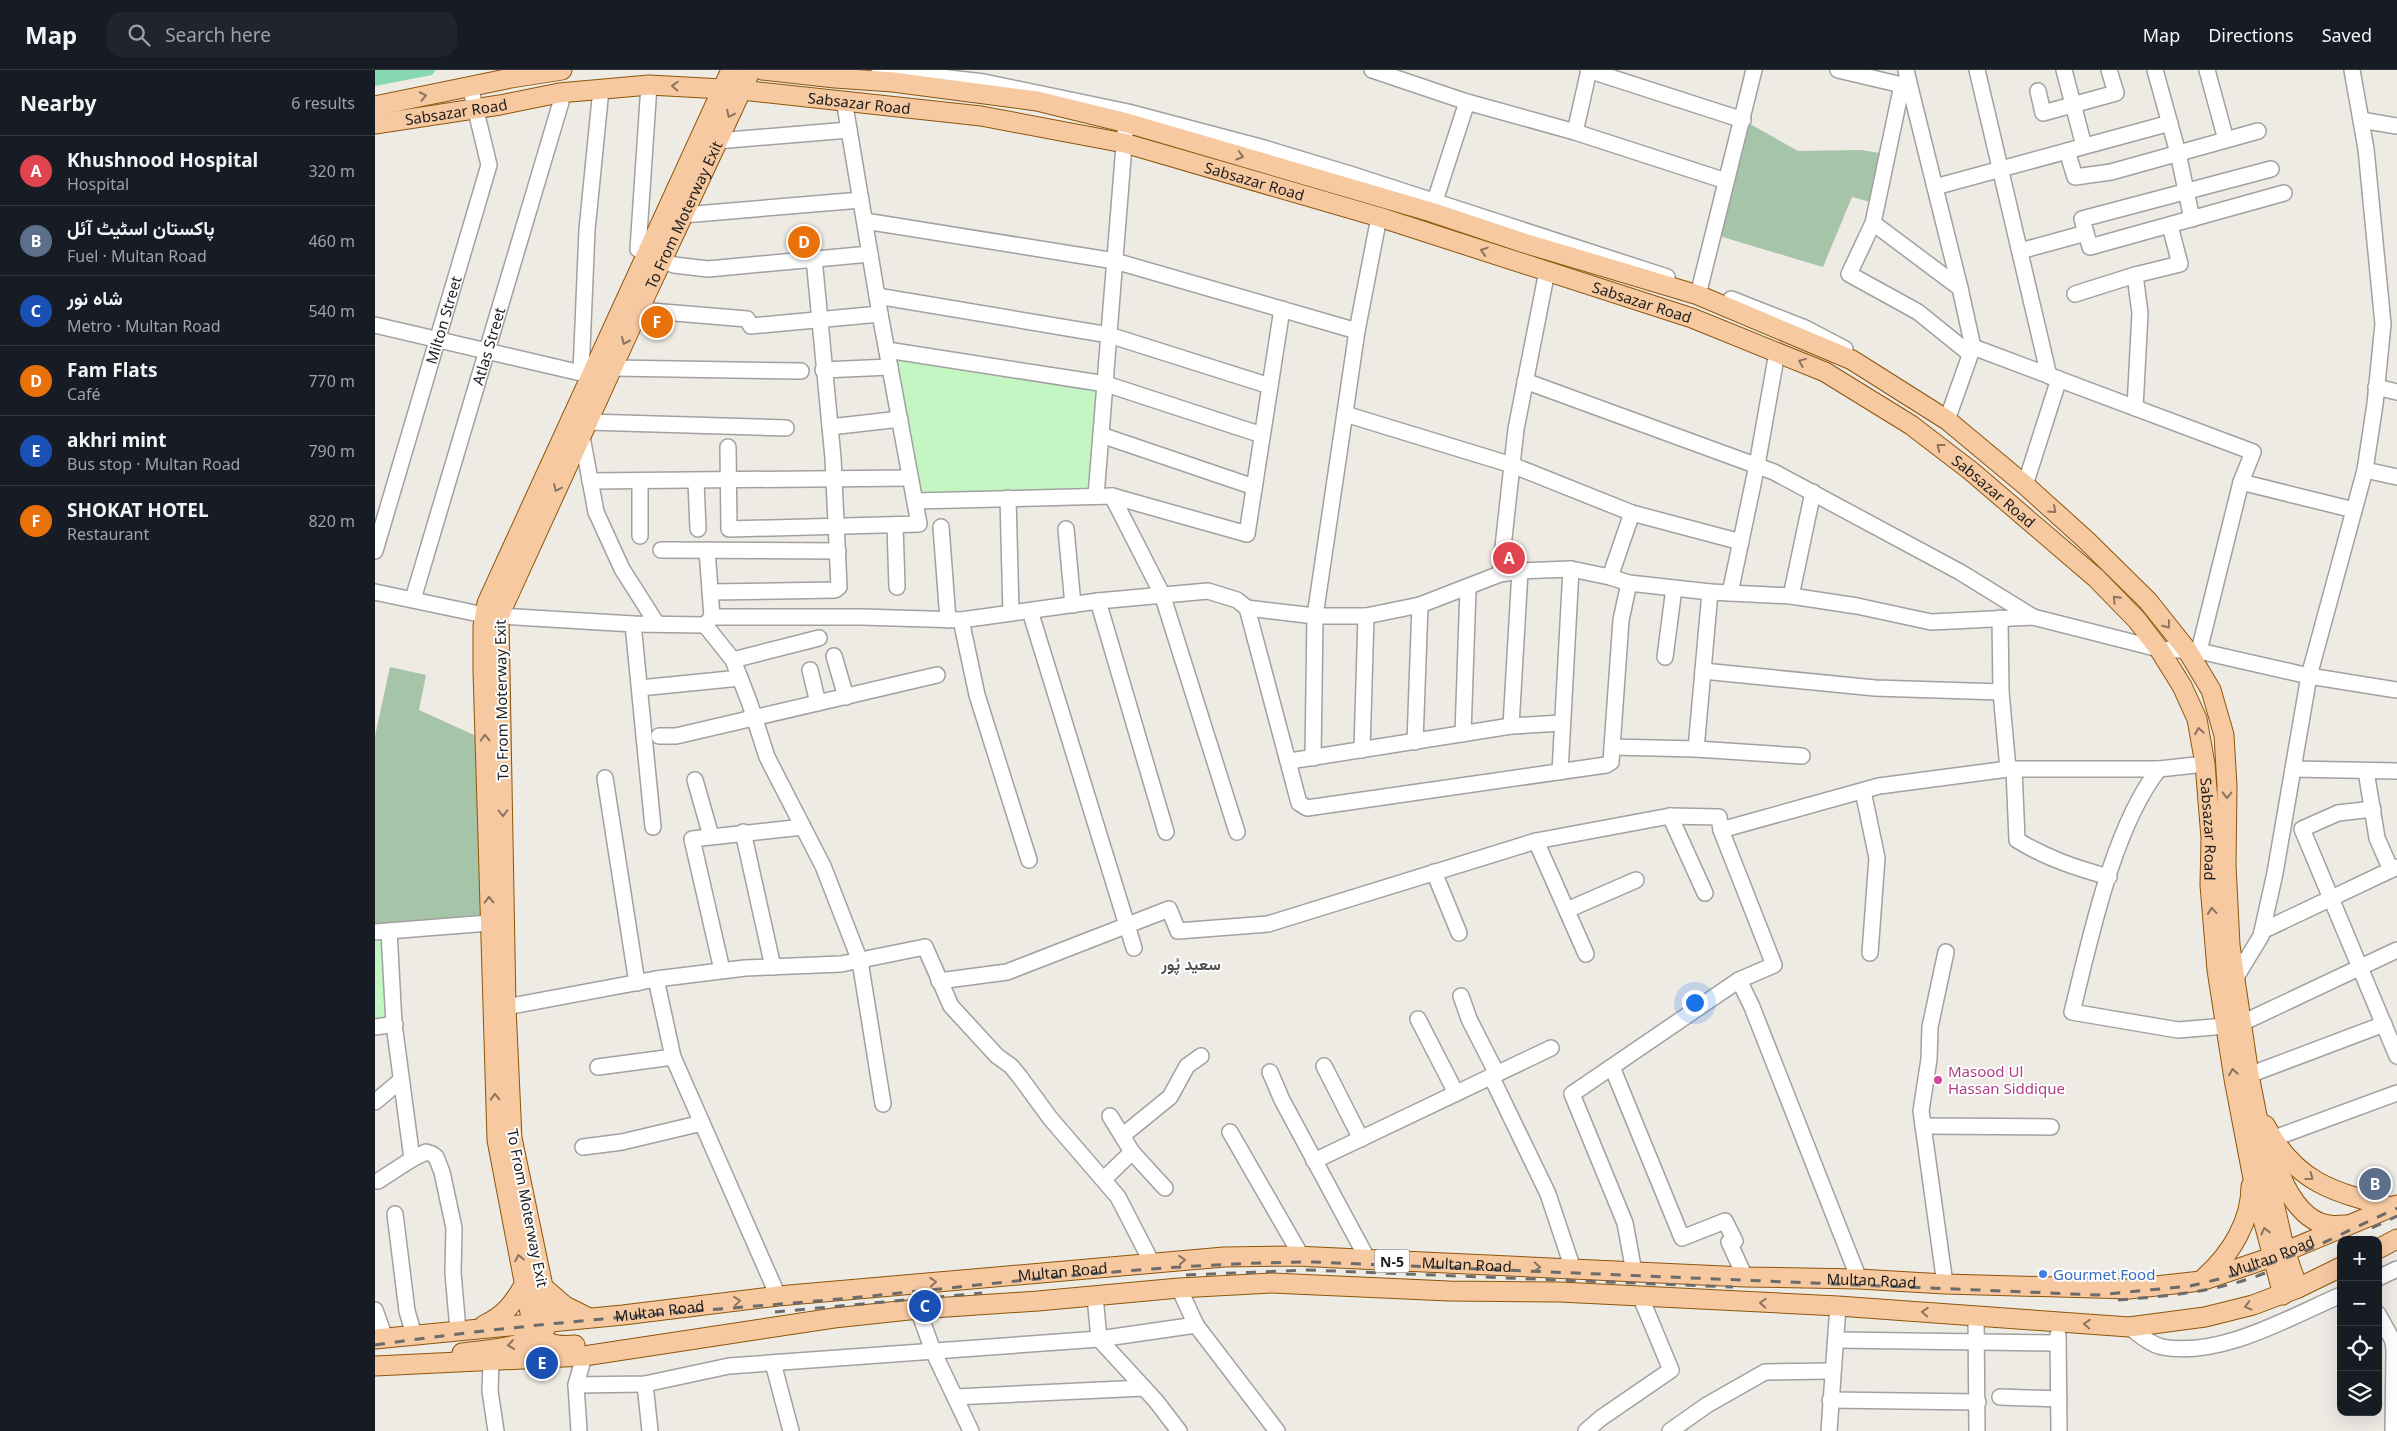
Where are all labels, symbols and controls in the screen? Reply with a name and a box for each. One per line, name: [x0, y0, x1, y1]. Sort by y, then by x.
search box: [107, 12, 457, 57]
text: Map: [25, 18, 77, 51]
icon: search: [125, 21, 153, 49]
text: Search here: [165, 22, 271, 48]
text: Map: [2143, 23, 2180, 47]
text: Directions: [2208, 23, 2294, 47]
text: Saved: [2322, 23, 2372, 47]
one-way arrow: [671, 81, 678, 91]
street label: Sabsazar Road: [807, 87, 912, 118]
text: Nearby: [20, 89, 96, 117]
text: 6 results: [291, 92, 355, 114]
one-way arrow: [418, 92, 427, 102]
street label: Sabsazar Road: [404, 94, 509, 129]
one-way arrow: [726, 109, 736, 118]
street label: To From Moterway Exit: [640, 137, 727, 292]
text: Khushnood Hospital: [67, 147, 258, 173]
one-way arrow: [1235, 150, 1243, 160]
street label: Sabsazar Road: [1202, 157, 1307, 205]
text: A: [30, 160, 42, 182]
text: 320 m: [308, 160, 355, 182]
text: Hospital: [67, 173, 129, 195]
text: پاکستان اسٹیٹ آئل: [67, 215, 215, 241]
pin: D: [788, 223, 820, 261]
text: B: [31, 230, 41, 252]
text: 460 m: [308, 230, 355, 252]
text: Fuel · Multan Road: [67, 245, 207, 267]
one-way arrow: [1480, 246, 1488, 256]
street label: Milton Street: [421, 273, 466, 366]
street label: Sabsazar Road: [1590, 277, 1694, 327]
text: شاہ نور: [67, 285, 123, 311]
text: C: [31, 300, 41, 322]
text: 540 m: [308, 300, 355, 322]
pin: F: [641, 303, 673, 341]
street label: Atlas Street: [467, 304, 510, 387]
text: Metro · Multan Road: [67, 315, 221, 337]
one-way arrow: [620, 336, 631, 345]
text: Fam Flats: [67, 357, 158, 383]
one-way arrow: [1798, 358, 1807, 369]
text: D: [30, 370, 42, 392]
text: 770 m: [308, 370, 355, 392]
text: Café: [67, 383, 101, 405]
text: akhri mint: [67, 427, 166, 453]
text: E: [32, 440, 40, 462]
text: 790 m: [308, 440, 355, 462]
one-way arrow: [1937, 445, 1946, 453]
street label: Sabsazar Road: [1948, 450, 2040, 532]
text: Bus stop · Multan Road: [67, 453, 240, 475]
one-way arrow: [553, 483, 564, 492]
text: SHOKAT HOTEL: [67, 497, 209, 523]
one-way arrow: [2047, 504, 2056, 513]
text: F: [32, 510, 40, 532]
text: 820 m: [308, 510, 355, 532]
text: Restaurant: [67, 523, 149, 545]
pin: A: [1493, 539, 1525, 577]
one-way arrow: [2113, 596, 2122, 605]
street label: To From Moterway Exit: [490, 619, 512, 781]
one-way arrow: [2162, 619, 2170, 628]
one-way arrow: [2195, 727, 2205, 736]
one-way arrow: [480, 733, 490, 741]
street label: Sabsazar Road: [2196, 777, 2221, 881]
one-way arrow: [2222, 792, 2232, 799]
one-way arrow: [497, 809, 508, 817]
one-way arrow: [483, 896, 494, 904]
one-way arrow: [2207, 906, 2218, 914]
district label: سعید پُور: [1160, 953, 1221, 976]
your location: [1682, 990, 1708, 1016]
place label: Masood Ul Hassan Siddique: [1948, 1061, 2065, 1098]
one-way arrow: [2229, 1067, 2239, 1076]
marker: Masood Ul Hassan Siddique: [1932, 1074, 1944, 1086]
one-way arrow: [490, 1093, 501, 1101]
street label: To From Moterway Exit: [503, 1127, 553, 1290]
pin: B: [2359, 1165, 2391, 1203]
one-way arrow: [2304, 1171, 2314, 1180]
one-way arrow: [2260, 1226, 2271, 1235]
street label: Multan Road: [2226, 1231, 2317, 1281]
map controls: [2337, 1236, 2382, 1416]
button: +: [2337, 1236, 2382, 1281]
road number: N-5: [1375, 1250, 1409, 1272]
street label: Multan Road: [1421, 1252, 1512, 1276]
one-way arrow: [514, 1253, 524, 1262]
one-way arrow: [1179, 1255, 1187, 1266]
street label: Multan Road: [1017, 1257, 1108, 1285]
one-way arrow: [1533, 1262, 1541, 1273]
place label: Gourmet Food: [2053, 1264, 2155, 1284]
street label: Multan Road: [1826, 1268, 1917, 1292]
marker: Gourmet Food: [2037, 1268, 2049, 1280]
one-way arrow: [930, 1277, 938, 1288]
button: −: [2337, 1281, 2382, 1326]
pin: C: [909, 1287, 941, 1325]
street label: Multan Road: [614, 1295, 705, 1326]
one-way arrow: [733, 1296, 741, 1307]
one-way arrow: [1759, 1298, 1767, 1309]
one-way arrow: [2243, 1300, 2252, 1311]
one-way arrow: [1921, 1307, 1929, 1318]
one-way arrow: [2083, 1318, 2091, 1329]
button: locate: [2337, 1326, 2382, 1371]
one-way arrow: [507, 1340, 515, 1350]
pin: E: [526, 1344, 558, 1382]
button: layers: [2337, 1371, 2382, 1416]

